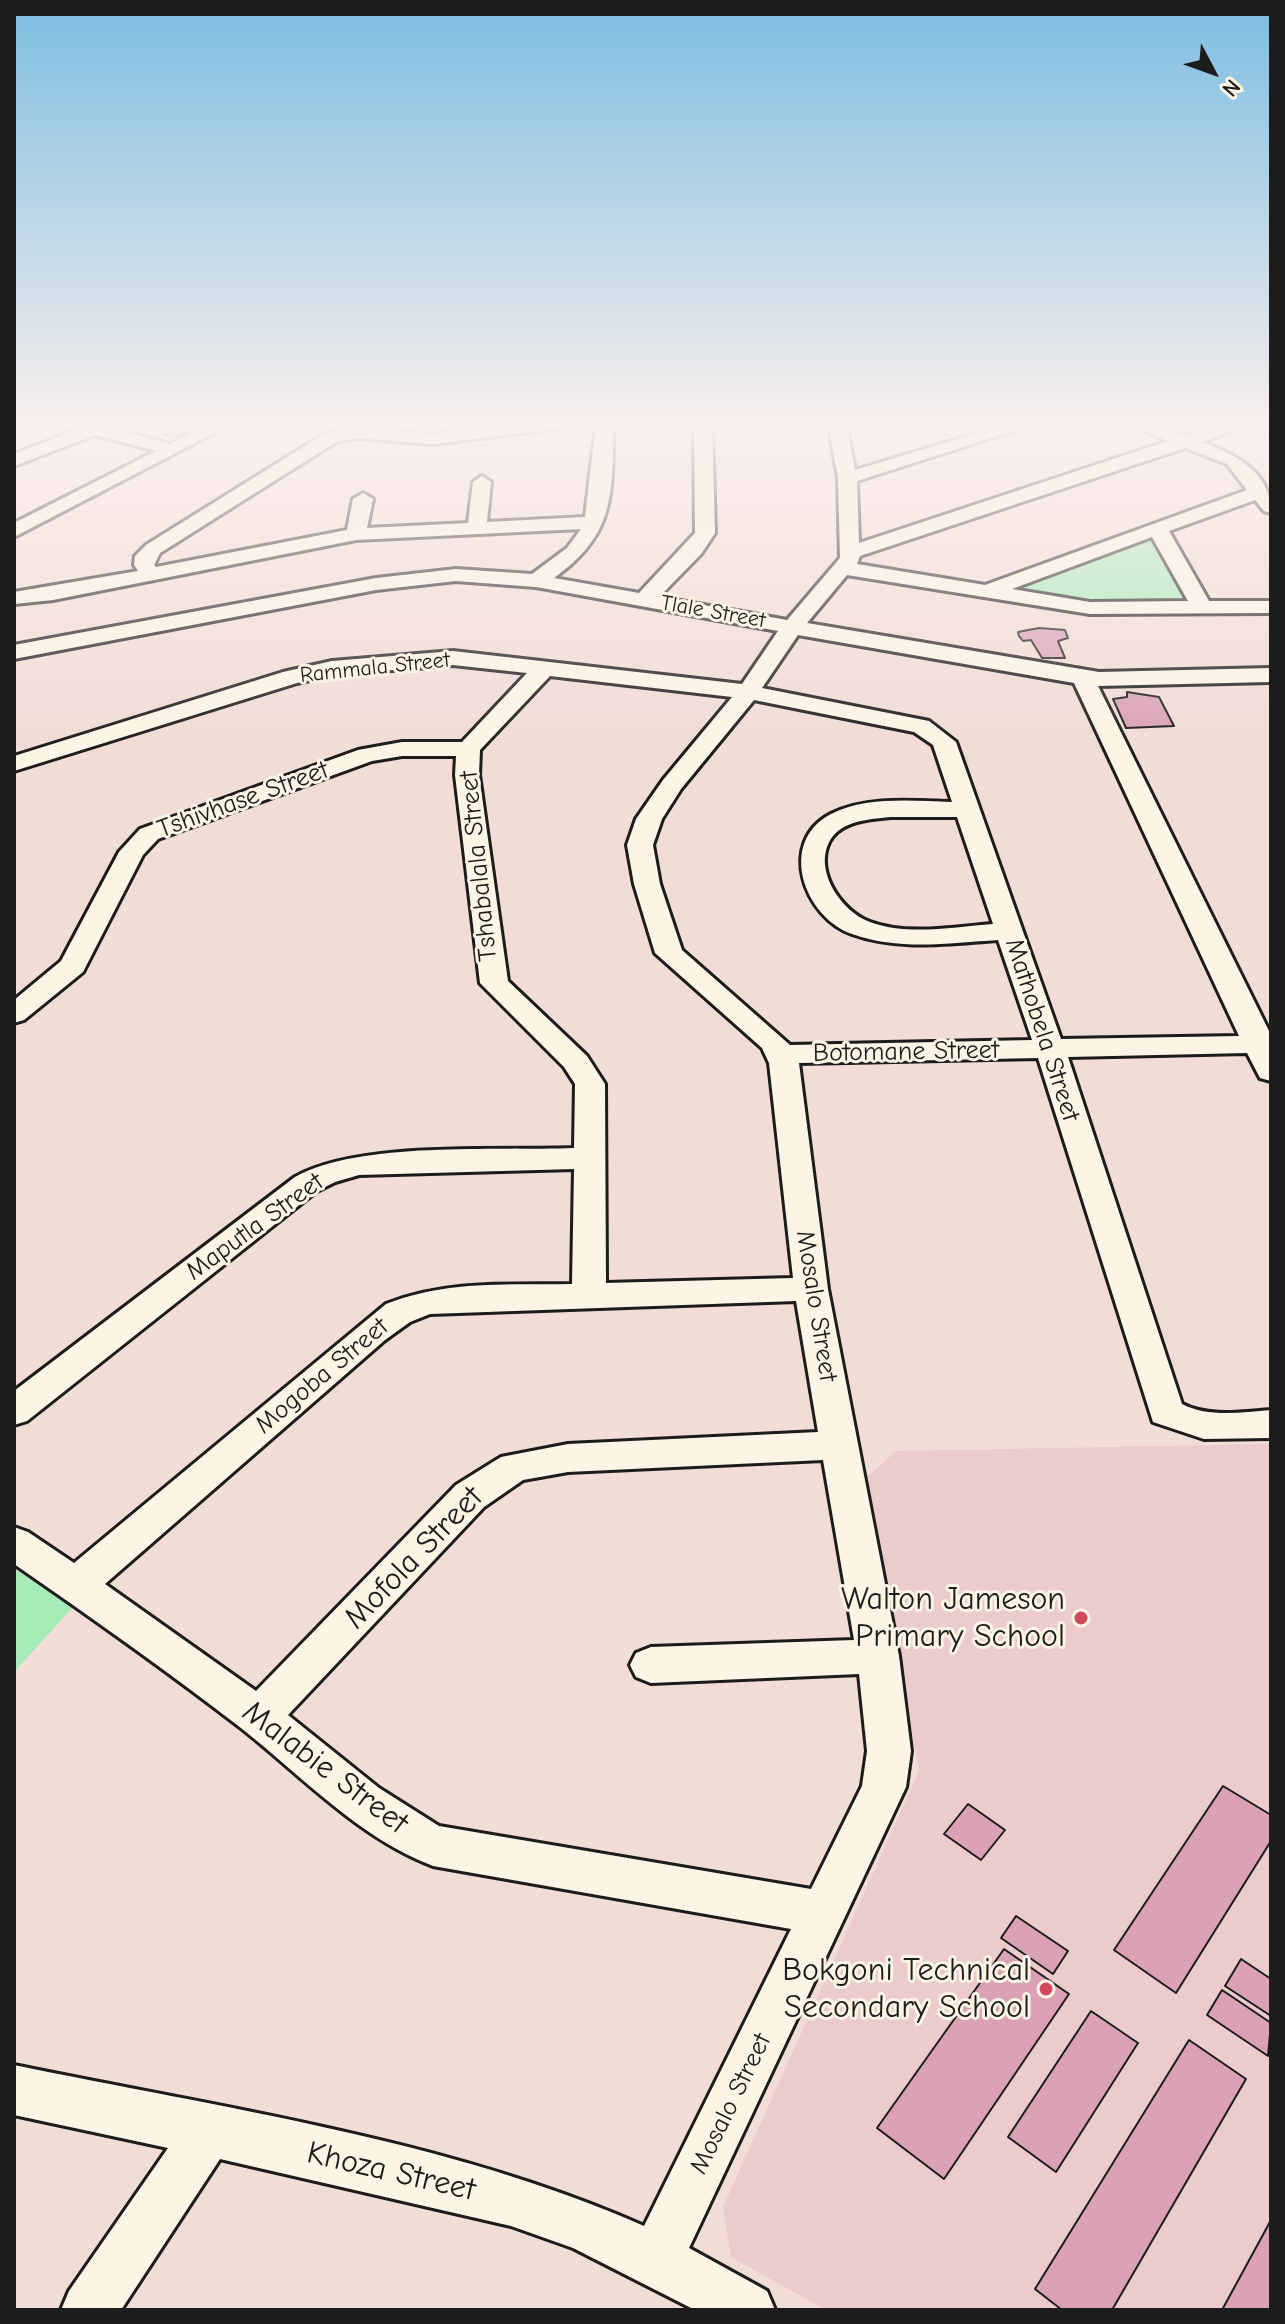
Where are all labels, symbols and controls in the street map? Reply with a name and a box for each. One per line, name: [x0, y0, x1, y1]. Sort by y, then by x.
north arrow: [1173, 32, 1253, 112]
text: N: [1217, 74, 1246, 102]
street label: Tlale Street: [659, 590, 767, 634]
street label: Rammala Street: [299, 647, 451, 689]
street label: Tshivhase Street: [153, 755, 333, 845]
street label: Tshabalala Street: [453, 769, 505, 963]
street label: Mathobela Street: [998, 935, 1086, 1125]
street label: Botomane Street: [813, 1035, 999, 1069]
street label: Maputla Street: [180, 1167, 330, 1287]
street label: Mosalo Street: [789, 1228, 843, 1384]
street label: Mogoba Street: [249, 1311, 395, 1441]
street label: Mofola Street: [337, 1479, 491, 1637]
place label: Walton Jameson Primary School: [841, 1581, 1065, 1656]
marker: Walton Jameson Primary School: [1072, 1609, 1090, 1627]
street label: Malabie Street: [234, 1693, 416, 1843]
place label: Bokgoni Technical Secondary School: [782, 1952, 1030, 2027]
marker: Bokgoni Technical Secondary School: [1037, 1980, 1055, 1998]
street label: Mosalo Street: [683, 2029, 779, 2179]
street label: Khoza Street: [303, 2134, 479, 2210]

